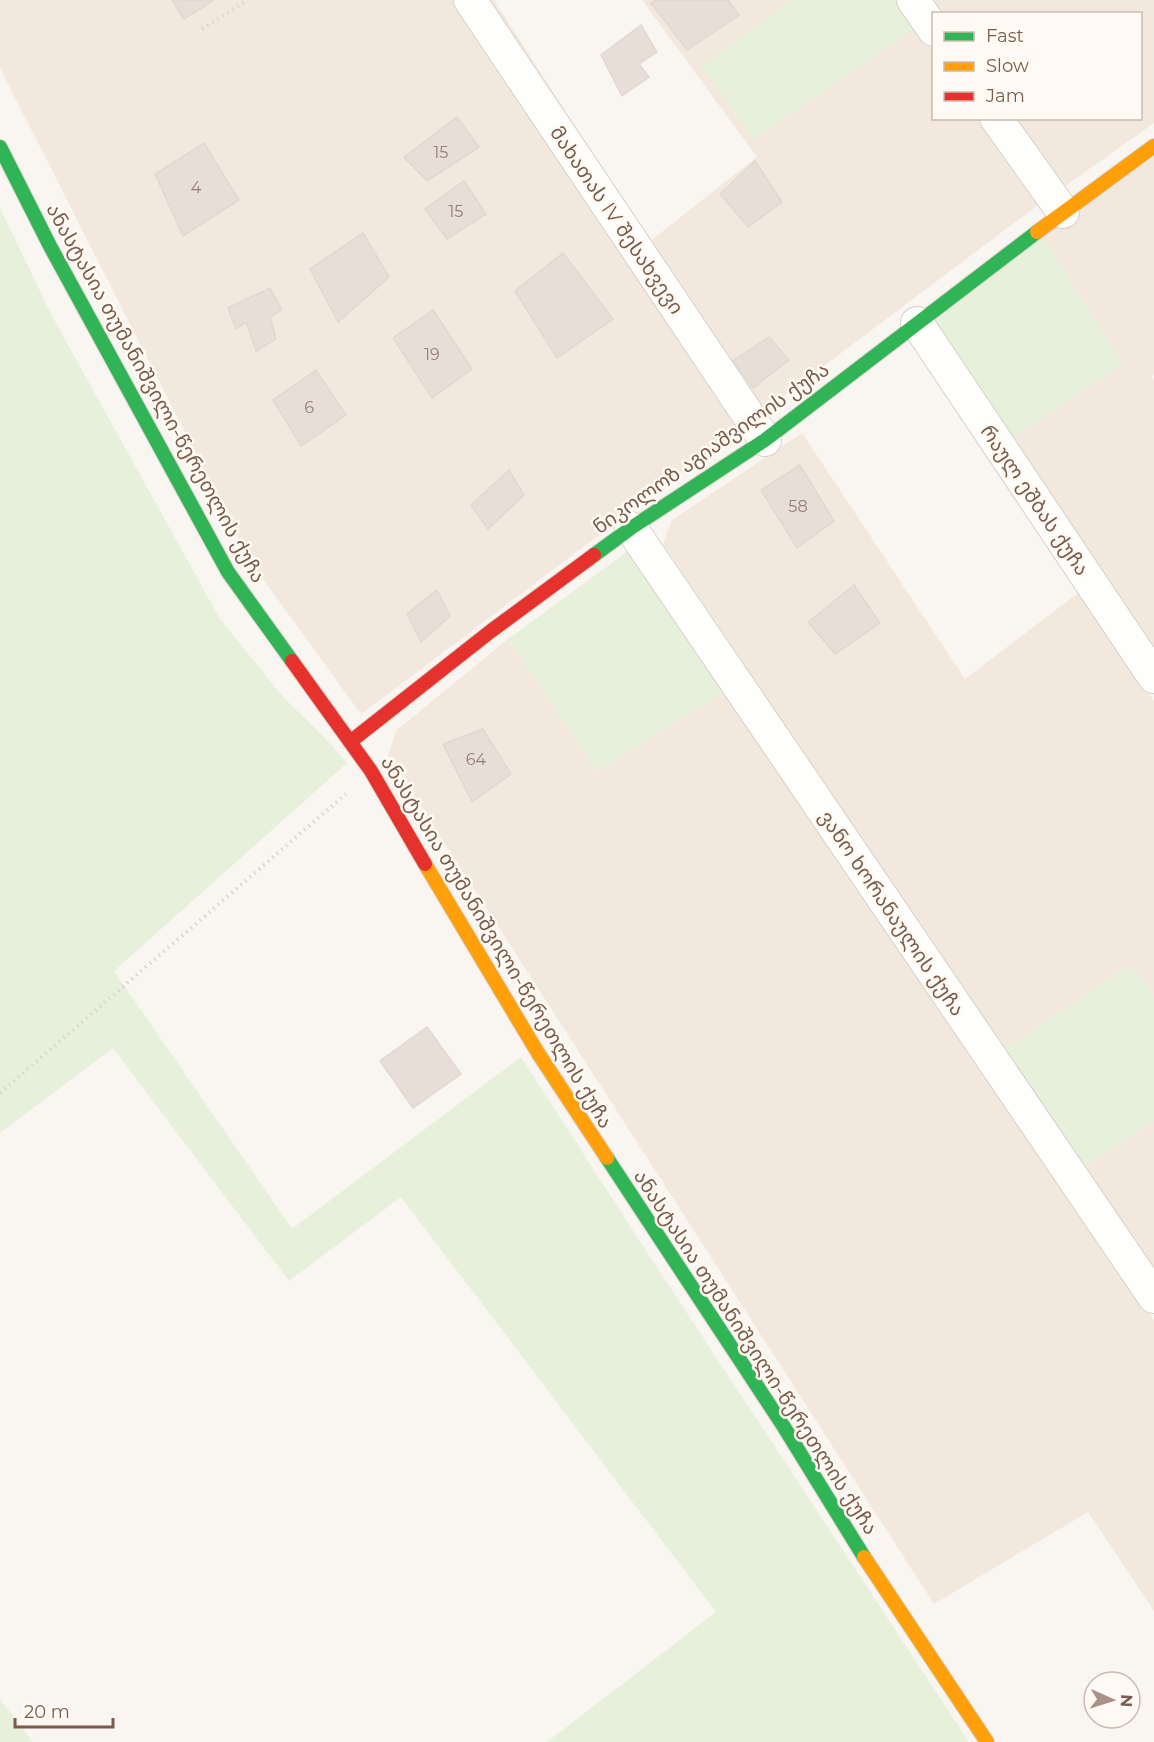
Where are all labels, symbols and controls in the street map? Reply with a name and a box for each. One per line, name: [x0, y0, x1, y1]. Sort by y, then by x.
legend: [932, 12, 1142, 120]
text: Fast: [986, 25, 1024, 47]
text: Slow: [986, 55, 1029, 77]
text: Jam: [985, 85, 1025, 107]
street label: მახათას IV შესახვევი: [545, 121, 689, 319]
house number: 15: [434, 143, 448, 162]
house number: 4: [191, 178, 202, 197]
street label: ანასტასია თუმანიშვილი-წერეთლის ქუჩა: [40, 199, 271, 587]
house number: 15: [449, 202, 463, 221]
house number: 19: [424, 345, 440, 364]
street label: ნიკოლოზ აგიაშვილის ქუჩა: [588, 357, 834, 540]
house number: 6: [304, 398, 314, 417]
street label: რაულ ეშბას ქუჩა: [975, 420, 1094, 581]
house number: 58: [788, 497, 808, 516]
house number: 64: [466, 750, 487, 769]
street label: ანასტასია თუმანიშვილი-წერეთლის ქუჩა: [375, 752, 618, 1133]
street label: ვანო ხორანაულის ქუჩა: [813, 806, 970, 1021]
street label: ანასტასია თუმანიშვილი-წერეთლის ქუჩა: [628, 1165, 883, 1539]
north arrow: [1082, 1670, 1142, 1730]
scale bar: [15, 1691, 112, 1729]
text: N: [1117, 1694, 1136, 1708]
text: 20 m: [24, 1701, 70, 1723]

